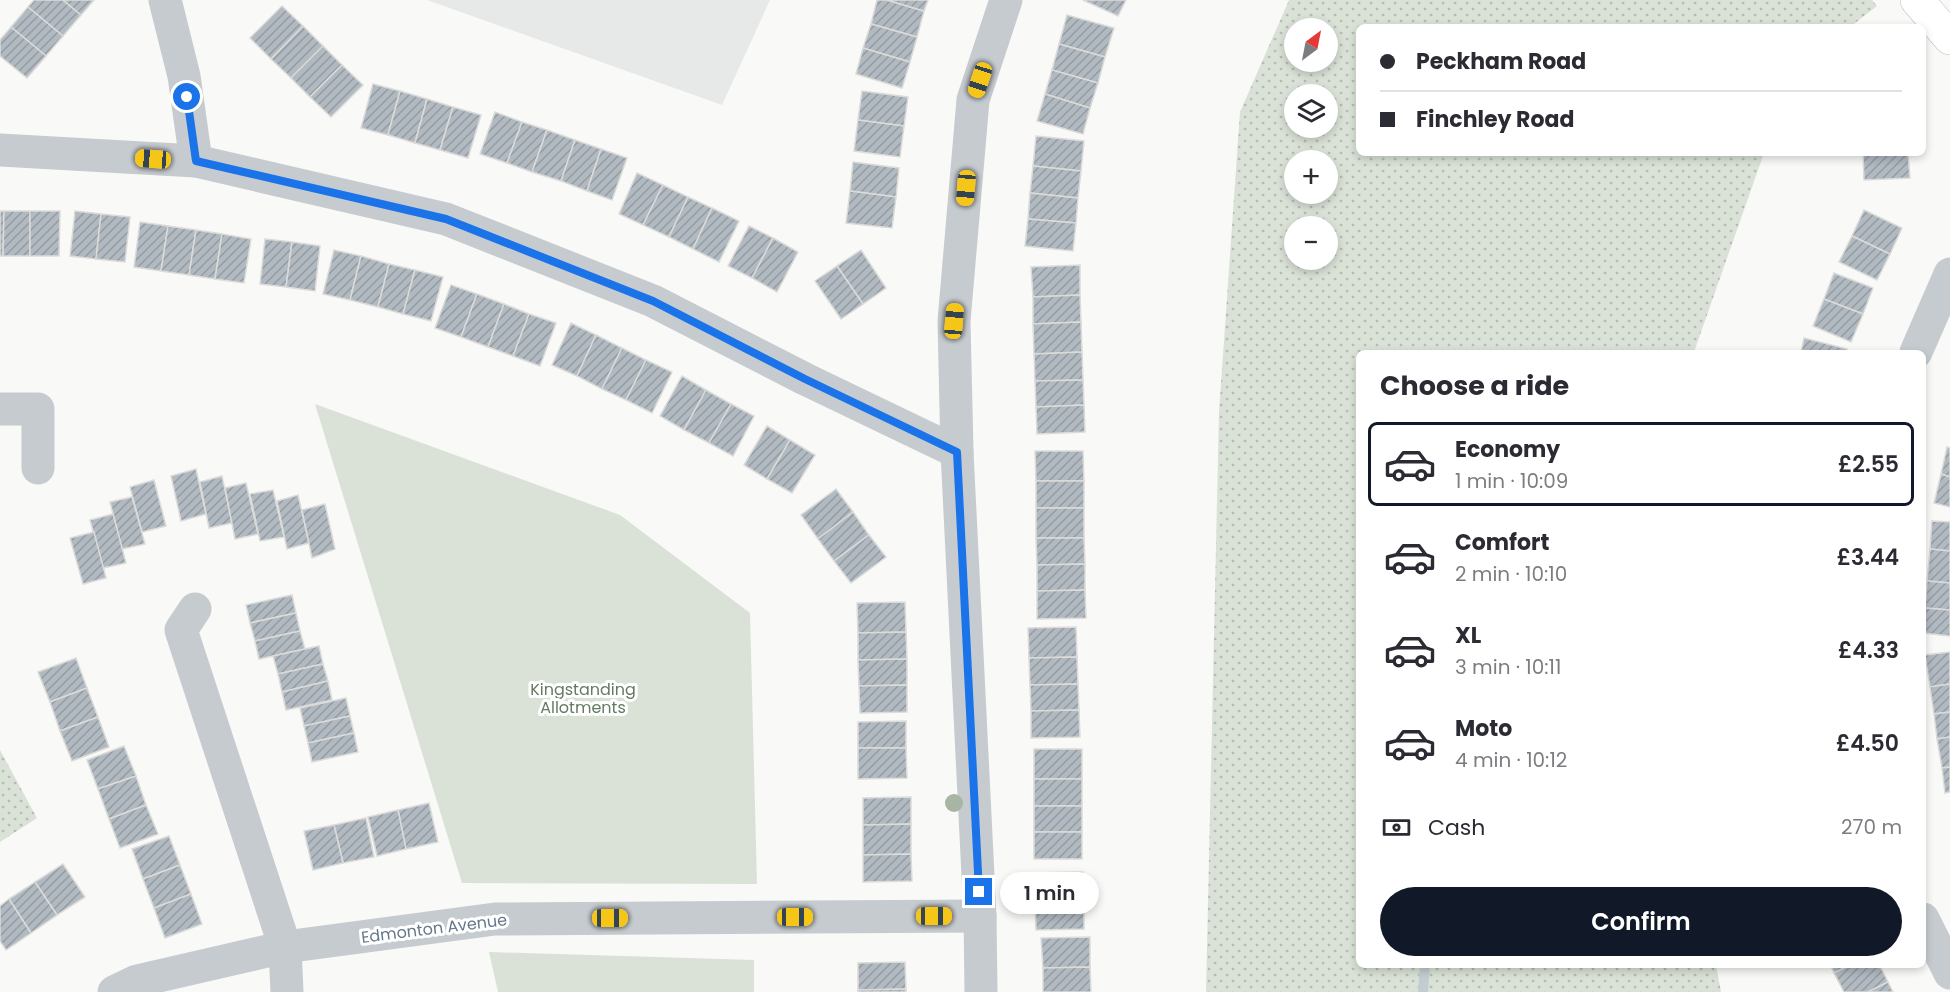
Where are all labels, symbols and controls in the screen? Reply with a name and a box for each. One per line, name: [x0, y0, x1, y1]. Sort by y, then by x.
north arrow: [1284, 18, 1338, 72]
map controls: [1284, 18, 1338, 270]
text: Peckham Road: [1416, 46, 1586, 77]
car: [966, 60, 994, 100]
route start: [173, 83, 200, 110]
button: layers: [1284, 84, 1338, 138]
text: Finchley Road: [1416, 104, 1574, 135]
car: [134, 149, 172, 169]
button: +: [1284, 150, 1338, 204]
car: [955, 169, 977, 207]
button: −: [1284, 216, 1338, 270]
car: [943, 302, 965, 340]
text: Choose a ride: [1380, 367, 1569, 404]
text: Economy: [1455, 434, 1560, 465]
icon: car: [1383, 437, 1437, 491]
text: £2.55: [1838, 449, 1899, 480]
text: 1 min · 10:09: [1455, 467, 1568, 495]
text: Comfort: [1455, 527, 1549, 558]
icon: car: [1383, 530, 1437, 584]
text: £3.44: [1837, 542, 1899, 573]
text: 2 min · 10:10: [1455, 560, 1567, 588]
text: XL: [1455, 620, 1481, 651]
icon: car: [1383, 623, 1437, 677]
text: £4.33: [1838, 635, 1899, 666]
text: 3 min · 10:11: [1455, 653, 1561, 681]
park label: Kingstanding Allotments: [530, 678, 636, 719]
text: Moto: [1455, 713, 1512, 744]
icon: car: [1383, 716, 1437, 770]
text: £4.50: [1836, 728, 1899, 759]
text: 4 min · 10:12: [1455, 746, 1567, 774]
icon: cash: [1380, 811, 1413, 844]
text: Cash: [1428, 812, 1485, 843]
text: 270 m: [1841, 813, 1902, 841]
callout: 1 min: [1000, 871, 1099, 913]
route end: [965, 878, 992, 905]
text: 1 min: [1024, 879, 1075, 907]
button: Confirm: [1380, 887, 1902, 956]
car: [916, 907, 952, 925]
street label: Edmonton Avenue: [360, 908, 508, 949]
car: [777, 908, 813, 926]
car: [592, 909, 628, 927]

